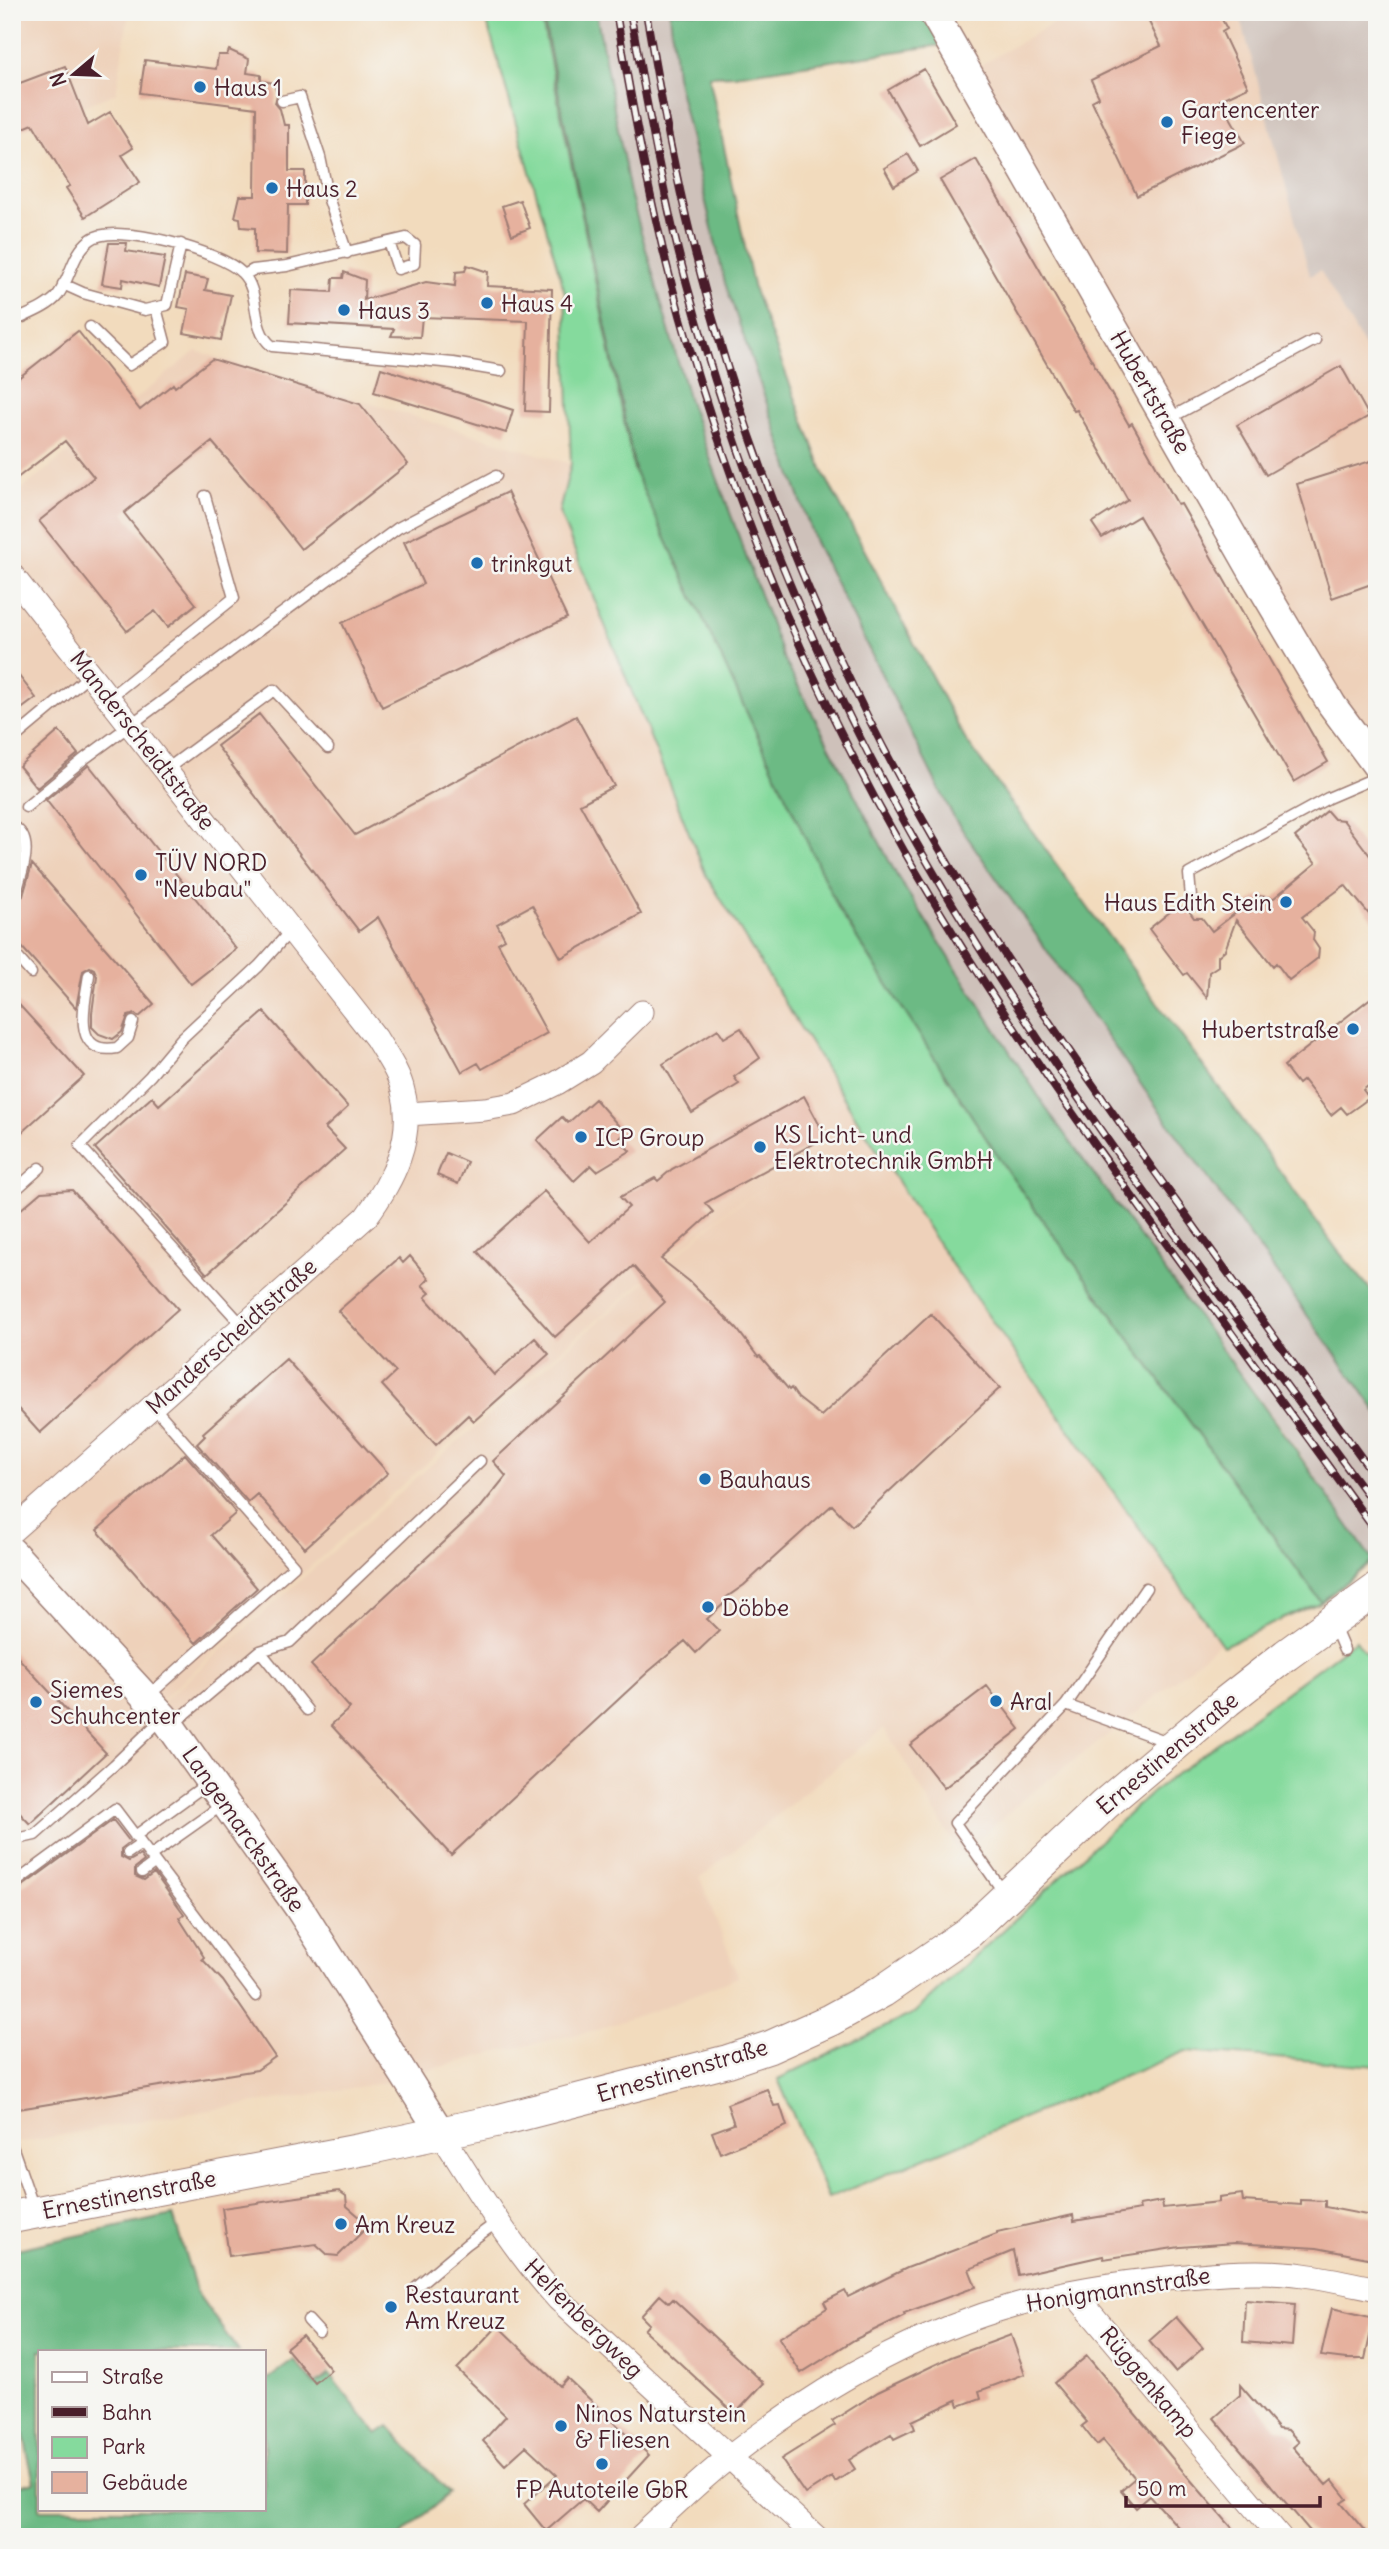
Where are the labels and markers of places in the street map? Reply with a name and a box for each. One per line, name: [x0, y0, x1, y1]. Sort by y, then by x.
place label: Haus 1: [214, 73, 282, 102]
marker: Haus 1: [192, 79, 208, 95]
place label: Gartencenter Fiege: [1181, 95, 1320, 150]
marker: Gartencenter Fiege: [1159, 114, 1175, 130]
place label: Haus 2: [286, 174, 358, 203]
marker: Haus 2: [264, 180, 280, 196]
place label: Haus 4: [501, 289, 573, 318]
marker: Haus 4: [479, 295, 495, 311]
place label: Haus 3: [358, 296, 430, 325]
marker: Haus 3: [336, 302, 352, 318]
place label: trinkgut: [491, 549, 572, 578]
marker: trinkgut: [469, 555, 485, 571]
place label: TÜV NORD "Neubau": [155, 848, 267, 903]
marker: TÜV NORD "Neubau": [133, 867, 149, 883]
place label: Haus Edith Stein: [1104, 888, 1272, 917]
marker: Haus Edith Stein: [1278, 894, 1294, 910]
place label: Hubertstraße: [1201, 1015, 1339, 1044]
marker: Hubertstraße: [1345, 1021, 1361, 1037]
place label: KS Licht- und Elektrotechnik GmbH: [774, 1120, 993, 1175]
place label: ICP Group: [595, 1123, 704, 1152]
marker: ICP Group: [573, 1129, 589, 1145]
marker: KS Licht- und Elektrotechnik GmbH: [752, 1139, 768, 1155]
place label: Bauhaus: [719, 1465, 811, 1494]
marker: Bauhaus: [697, 1471, 713, 1487]
place label: Döbbe: [722, 1593, 789, 1622]
marker: Döbbe: [700, 1599, 716, 1615]
place label: Siemes Schuhcenter: [50, 1675, 181, 1730]
place label: Aral: [1010, 1687, 1052, 1716]
marker: Aral: [988, 1693, 1004, 1709]
marker: Siemes Schuhcenter: [28, 1694, 44, 1710]
place label: Am Kreuz: [355, 2210, 455, 2239]
marker: Am Kreuz: [333, 2216, 349, 2232]
place label: Restaurant Am Kreuz: [405, 2280, 520, 2335]
marker: Restaurant Am Kreuz: [383, 2299, 399, 2315]
place label: Ninos Naturstein & Fliesen: [575, 2399, 746, 2454]
marker: Ninos Naturstein & Fliesen: [553, 2418, 569, 2434]
marker: FP Autoteile GbR: [594, 2456, 610, 2472]
place label: FP Autoteile GbR: [516, 2475, 688, 2504]

